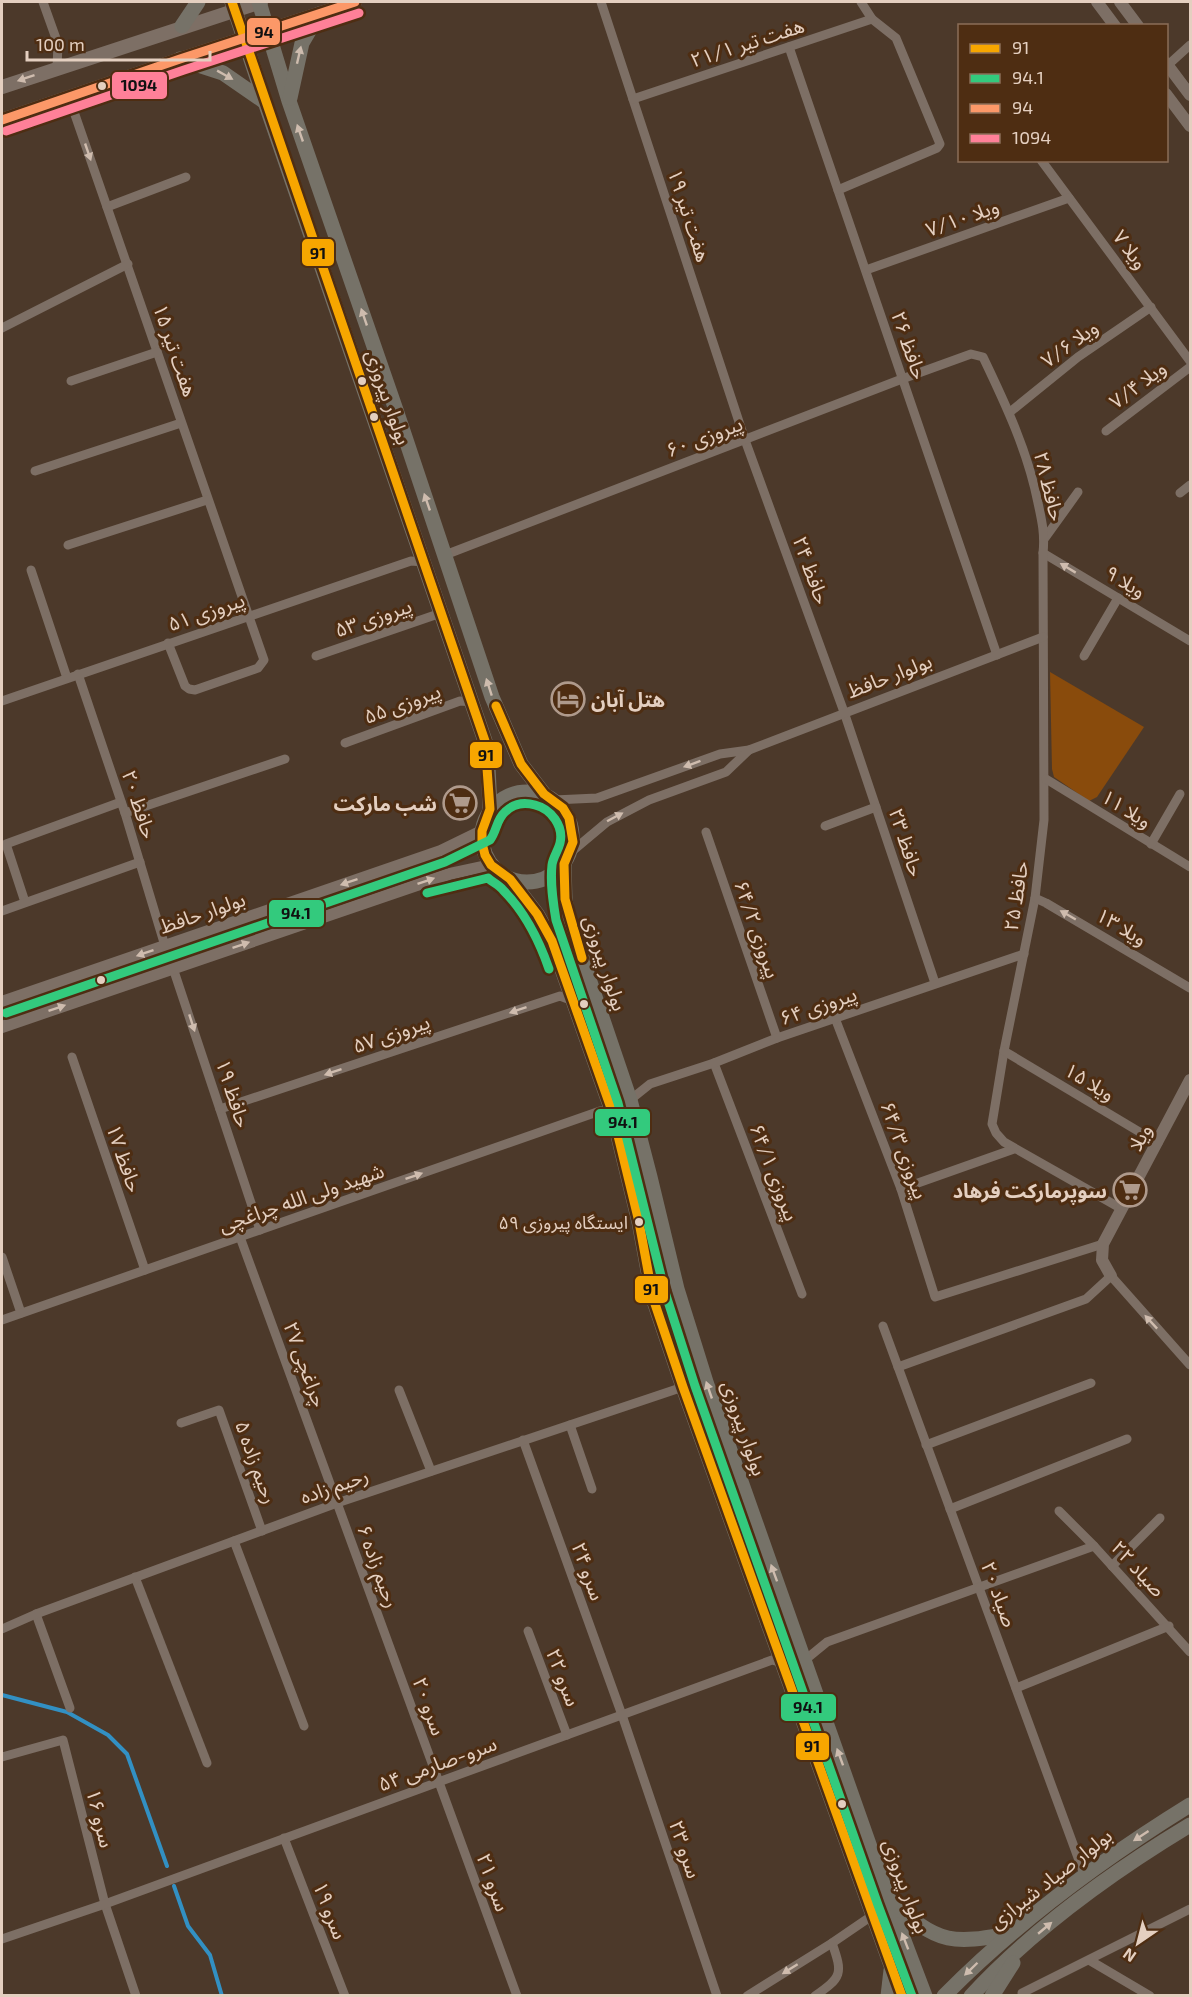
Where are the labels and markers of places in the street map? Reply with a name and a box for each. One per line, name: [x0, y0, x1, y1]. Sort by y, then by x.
unlabelled marker: [96, 80, 108, 92]
unlabelled marker: [356, 375, 368, 387]
unlabelled marker: [368, 411, 380, 423]
hotel icon: هتل آبان: [550, 681, 586, 717]
place label: هتل آبان: [591, 687, 665, 712]
supermarket icon: شب مارکت: [442, 785, 478, 821]
place label: شب مارکت: [334, 791, 437, 816]
unlabelled marker: [95, 974, 107, 986]
unlabelled marker: [578, 998, 590, 1010]
supermarket icon: سوپرمارکت فرهاد: [1112, 1172, 1148, 1208]
place label: سوپرمارکت فرهاد: [953, 1178, 1107, 1205]
place label: ایستگاه پیروزی ۵۹: [498, 1211, 628, 1234]
marker: ایستگاه پیروزی ۵۹: [633, 1216, 645, 1228]
unlabelled marker: [836, 1798, 848, 1810]

